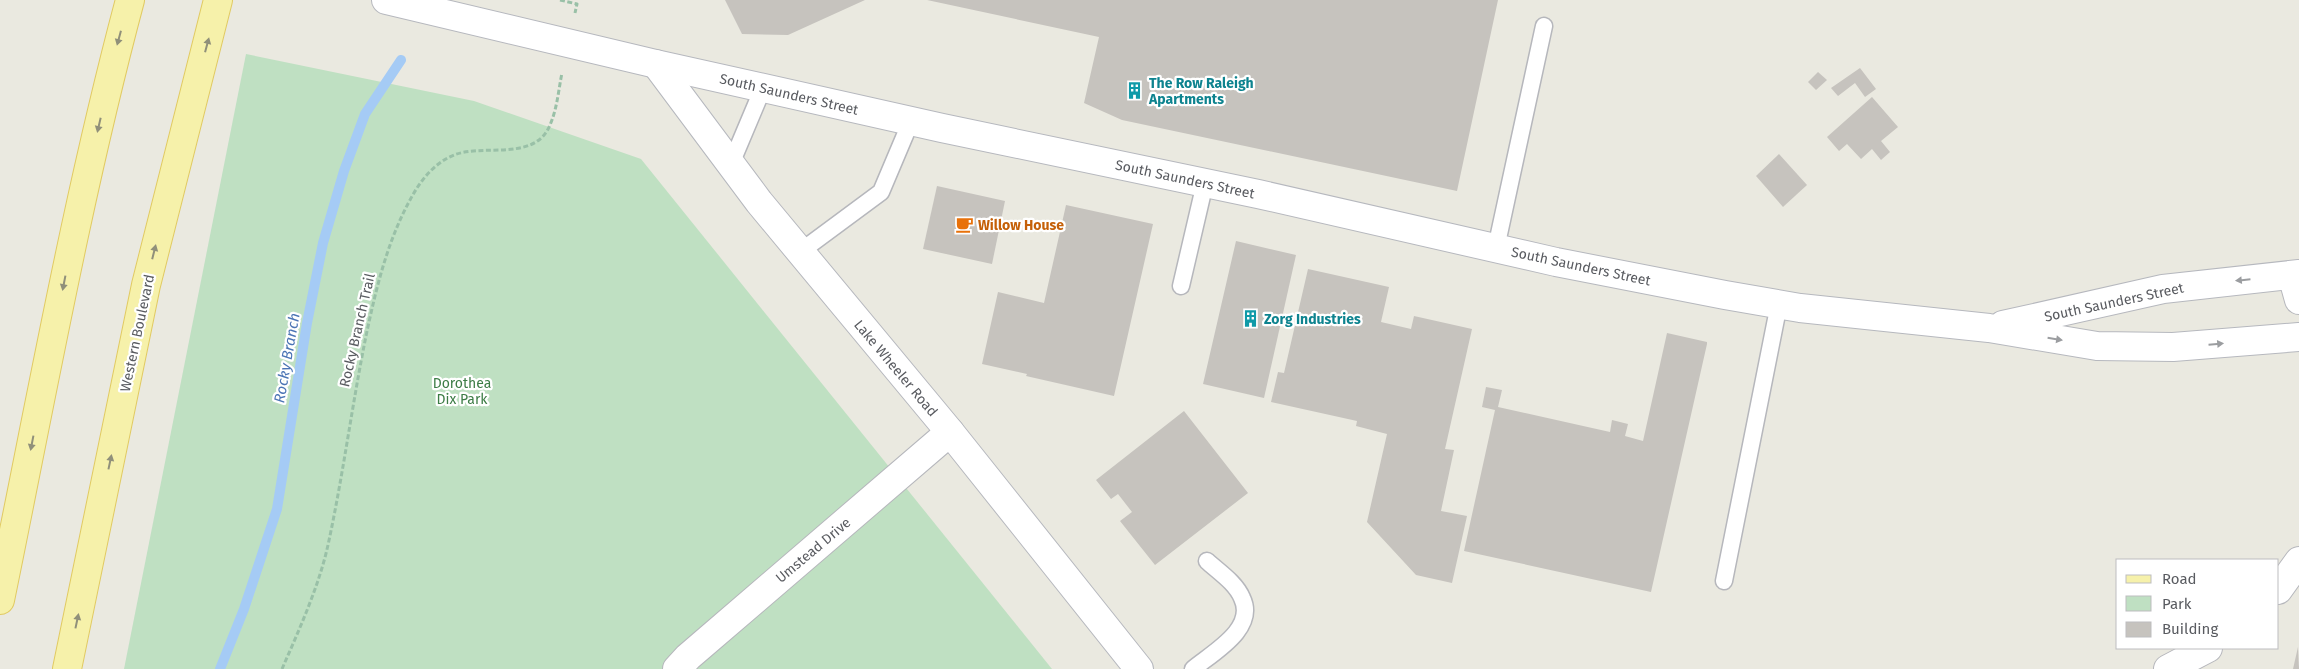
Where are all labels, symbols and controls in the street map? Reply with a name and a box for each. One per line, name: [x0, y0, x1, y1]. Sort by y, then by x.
one-way arrow: [115, 31, 123, 46]
one-way arrow: [203, 37, 211, 52]
street label: South Saunders Street: [718, 70, 861, 119]
place label: The Row Raleigh Apartments: [1148, 75, 1254, 108]
building icon: The Row Raleigh Apartments: [1125, 81, 1145, 101]
one-way arrow: [94, 117, 102, 133]
street label: South Saunders Street: [1114, 156, 1257, 203]
cafe icon: Willow House: [954, 215, 974, 235]
place label: Willow House: [978, 217, 1064, 234]
street label: South Saunders Street: [1510, 243, 1653, 290]
one-way arrow: [150, 244, 158, 259]
street label: Rocky Branch Trail: [336, 272, 379, 389]
street label: Western Boulevard: [117, 273, 158, 393]
one-way arrow: [60, 276, 68, 292]
one-way arrow: [2235, 276, 2251, 284]
street label: South Saunders Street: [2043, 279, 2186, 326]
building icon: Zorg Industries: [1240, 309, 1260, 329]
place label: Zorg Industries: [1264, 311, 1361, 328]
water label: Rocky Branch: [270, 312, 304, 404]
street label: Lake Wheeler Road: [850, 317, 941, 420]
one-way arrow: [2047, 335, 2063, 343]
one-way arrow: [2209, 339, 2225, 347]
park label: Dorothea Dix Park: [433, 375, 491, 408]
one-way arrow: [28, 435, 36, 450]
one-way arrow: [106, 454, 114, 470]
street label: Umstead Drive: [772, 514, 854, 587]
legend: [2116, 559, 2279, 649]
text: Road: [2162, 570, 2197, 588]
text: Park: [2162, 595, 2192, 613]
one-way arrow: [73, 614, 81, 629]
text: Building: [2162, 620, 2218, 638]

